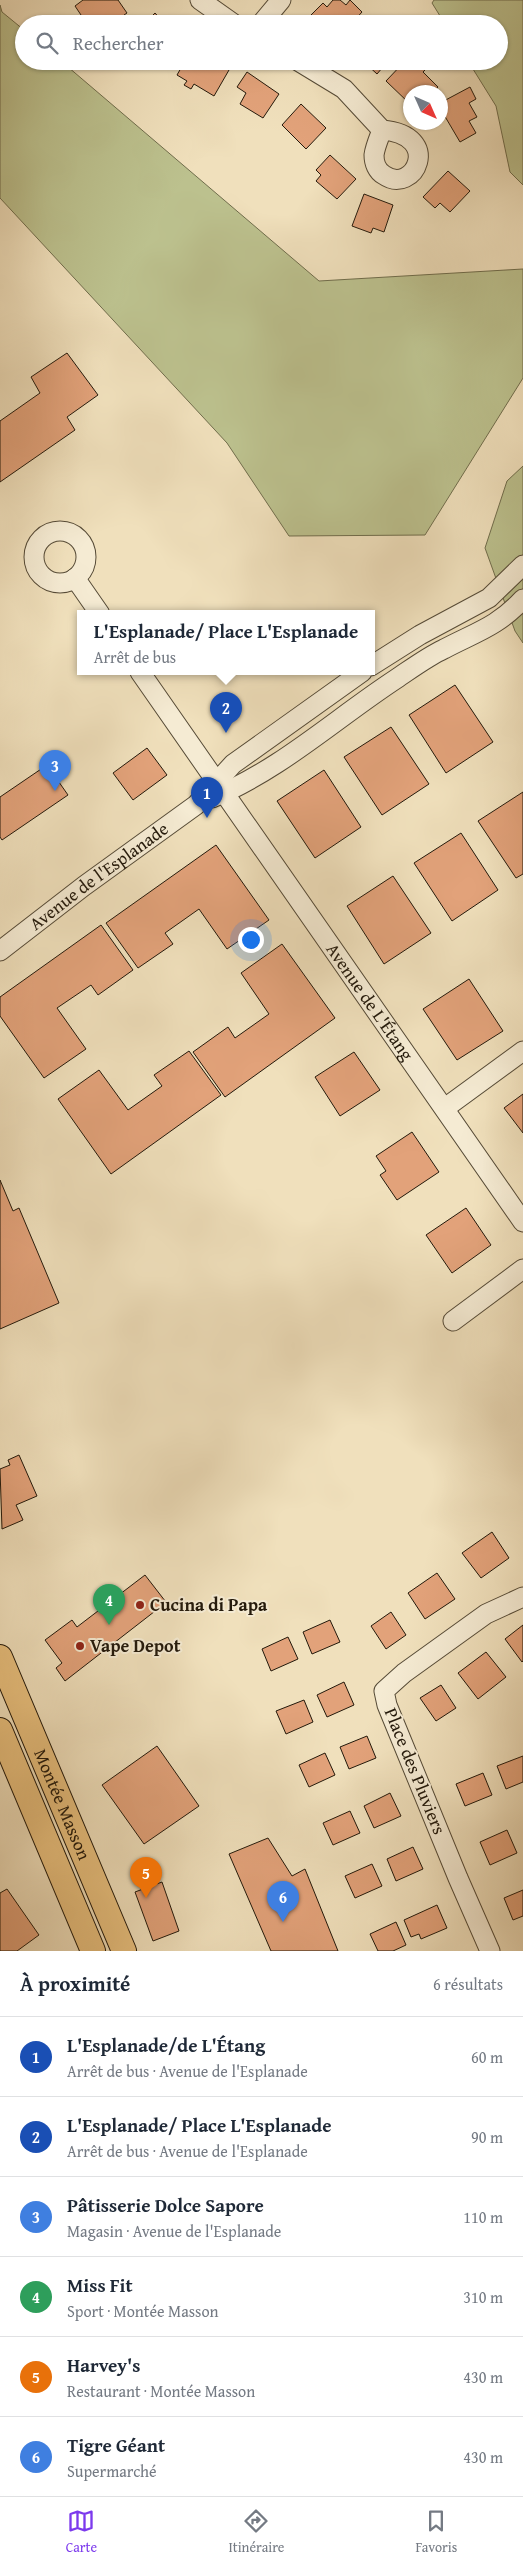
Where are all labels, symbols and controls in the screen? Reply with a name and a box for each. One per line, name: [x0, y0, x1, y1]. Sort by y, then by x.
search box: [15, 15, 508, 70]
icon: search: [33, 29, 61, 57]
text: Rechercher: [73, 29, 164, 57]
north arrow: [403, 85, 448, 130]
popup: [77, 610, 375, 675]
text: L'Esplanade/ Place L'Esplanade: [94, 617, 358, 645]
text: Arrêt de bus: [94, 645, 176, 669]
pin: 2: [210, 692, 242, 733]
pin: 3: [39, 750, 71, 791]
pin: 1: [191, 777, 223, 818]
street label: Avenue de l'Esplanade: [23, 815, 174, 937]
your location: [238, 927, 264, 953]
street label: Avenue de L'Étang: [320, 937, 421, 1066]
pin: 4: [93, 1584, 125, 1625]
place label: Cucina di Papa: [150, 1591, 268, 1618]
marker: Cucina di Papa: [134, 1599, 146, 1611]
place label: Vape Depot: [90, 1632, 181, 1659]
marker: Vape Depot: [74, 1640, 86, 1652]
street label: Place des Pluviers: [378, 1703, 453, 1838]
street label: Montée Masson: [27, 1745, 98, 1864]
pin: 5: [130, 1857, 162, 1898]
pin: 6: [267, 1881, 299, 1922]
text: À proximité: [20, 1968, 130, 1999]
text: 6 résultats: [433, 1972, 503, 1996]
text: L'Esplanade/de L'Étang: [67, 2031, 265, 2059]
text: 1: [32, 2045, 40, 2069]
text: 60 m: [471, 2045, 503, 2069]
text: Arrêt de bus · Avenue de l'Esplanade: [67, 2059, 308, 2083]
text: L'Esplanade/ Place L'Esplanade: [67, 2111, 332, 2139]
text: 2: [32, 2125, 40, 2149]
text: 90 m: [471, 2125, 503, 2149]
text: Arrêt de bus · Avenue de l'Esplanade: [67, 2139, 308, 2163]
text: Pâtisserie Dolce Sapore: [67, 2191, 264, 2219]
text: 3: [32, 2205, 40, 2229]
text: 110 m: [463, 2205, 503, 2229]
text: Magasin · Avenue de l'Esplanade: [67, 2219, 281, 2243]
text: Miss Fit: [67, 2271, 133, 2299]
text: 4: [32, 2285, 40, 2309]
text: 310 m: [463, 2285, 503, 2309]
text: Sport · Montée Masson: [67, 2299, 219, 2323]
text: Harvey's: [67, 2351, 140, 2379]
text: 5: [32, 2365, 40, 2389]
text: 430 m: [463, 2365, 503, 2389]
text: Restaurant · Montée Masson: [67, 2379, 255, 2403]
text: Tigre Géant: [67, 2431, 165, 2459]
text: 6: [32, 2445, 40, 2469]
text: 430 m: [463, 2445, 503, 2469]
text: Supermarché: [67, 2459, 157, 2483]
tab: Carte: [66, 2507, 97, 2557]
tab: Itinéraire: [228, 2507, 284, 2557]
tab: Favoris: [416, 2507, 457, 2557]

